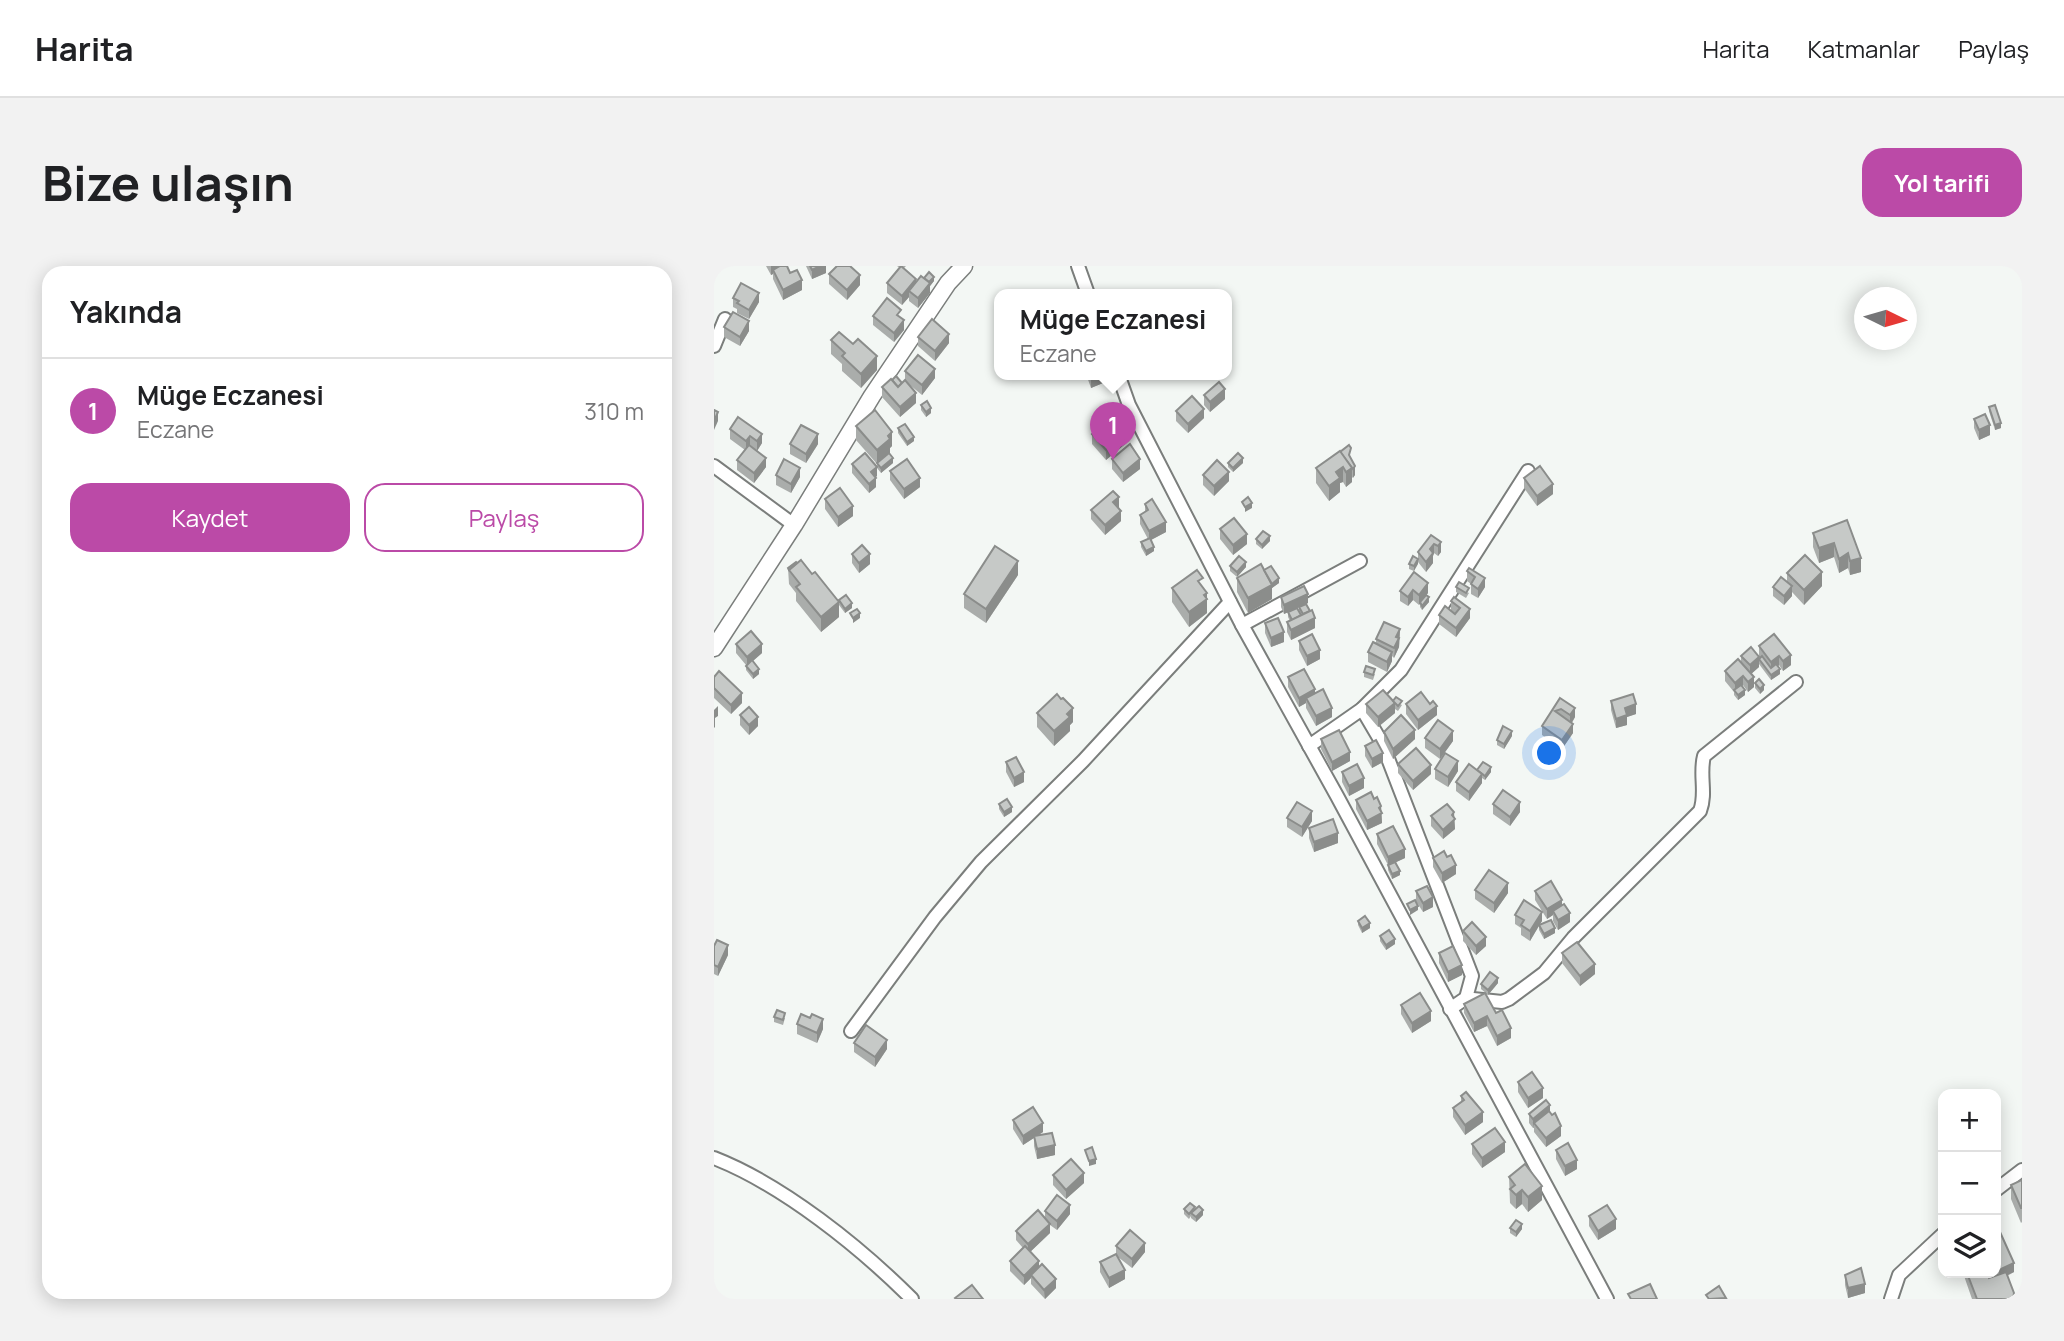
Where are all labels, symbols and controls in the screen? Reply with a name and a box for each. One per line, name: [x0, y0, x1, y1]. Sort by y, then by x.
text: Harita: [35, 26, 134, 71]
text: Harita: [1703, 32, 1770, 65]
text: Katmanlar: [1808, 32, 1920, 65]
text: Paylaş: [1958, 32, 2029, 65]
button: Yol tarifi: [1862, 148, 2022, 217]
text: Bize ulaşın: [42, 149, 294, 216]
north arrow: [1854, 287, 1917, 350]
popup: [994, 289, 1232, 380]
text: Yakında: [70, 291, 182, 332]
text: Müge Eczanesi: [1020, 301, 1206, 337]
text: Eczane: [1020, 337, 1097, 369]
text: Müge Eczanesi: [137, 377, 324, 413]
text: 1: [88, 395, 98, 427]
text: 310 m: [584, 395, 644, 427]
pin: 1: [1090, 402, 1136, 460]
text: Eczane: [137, 413, 214, 445]
button: Kaydet: [70, 483, 350, 552]
button: Paylaş: [364, 483, 644, 552]
your location: [1532, 736, 1566, 770]
map controls: [1938, 1089, 2001, 1278]
button: +: [1938, 1089, 2001, 1152]
button: −: [1938, 1152, 2001, 1215]
button: layers: [1938, 1215, 2001, 1278]

